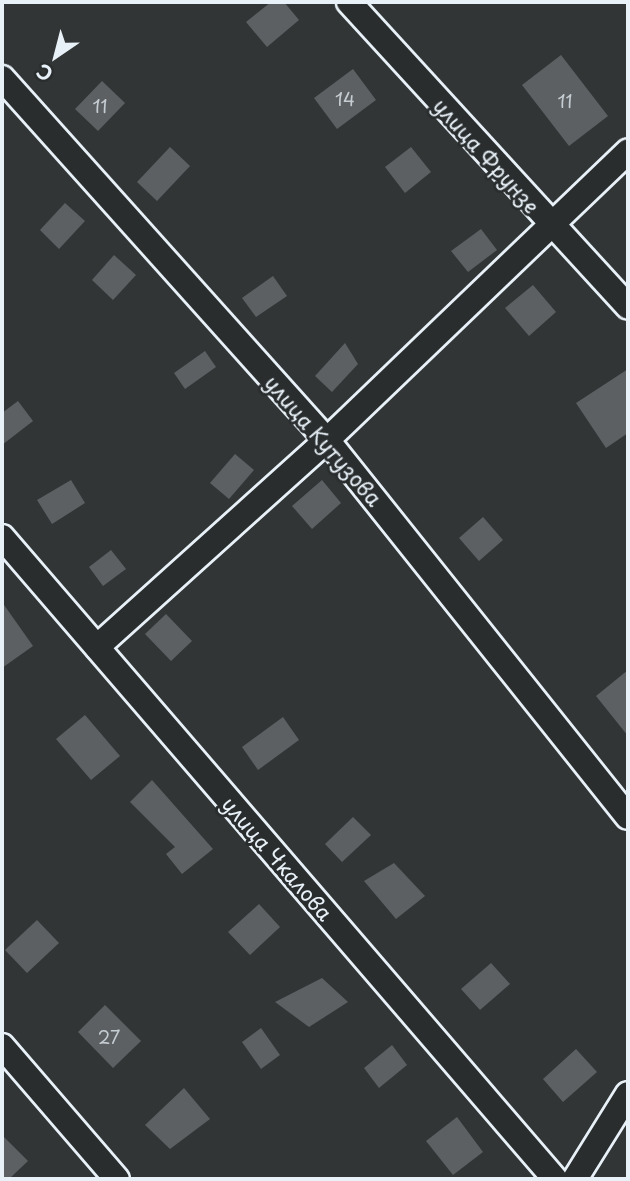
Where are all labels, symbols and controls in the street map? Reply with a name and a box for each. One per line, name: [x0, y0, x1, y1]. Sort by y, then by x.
north arrow: [21, 21, 91, 91]
text: С: [30, 58, 58, 89]
house number: 14: [335, 88, 355, 110]
house number: 11: [557, 90, 573, 112]
street label: улица Фрунзе: [429, 92, 545, 218]
house number: 11: [92, 95, 108, 117]
street label: улица Кутузова: [260, 369, 388, 511]
street label: улица Чкалова: [217, 790, 339, 926]
house number: 27: [98, 1026, 120, 1048]

